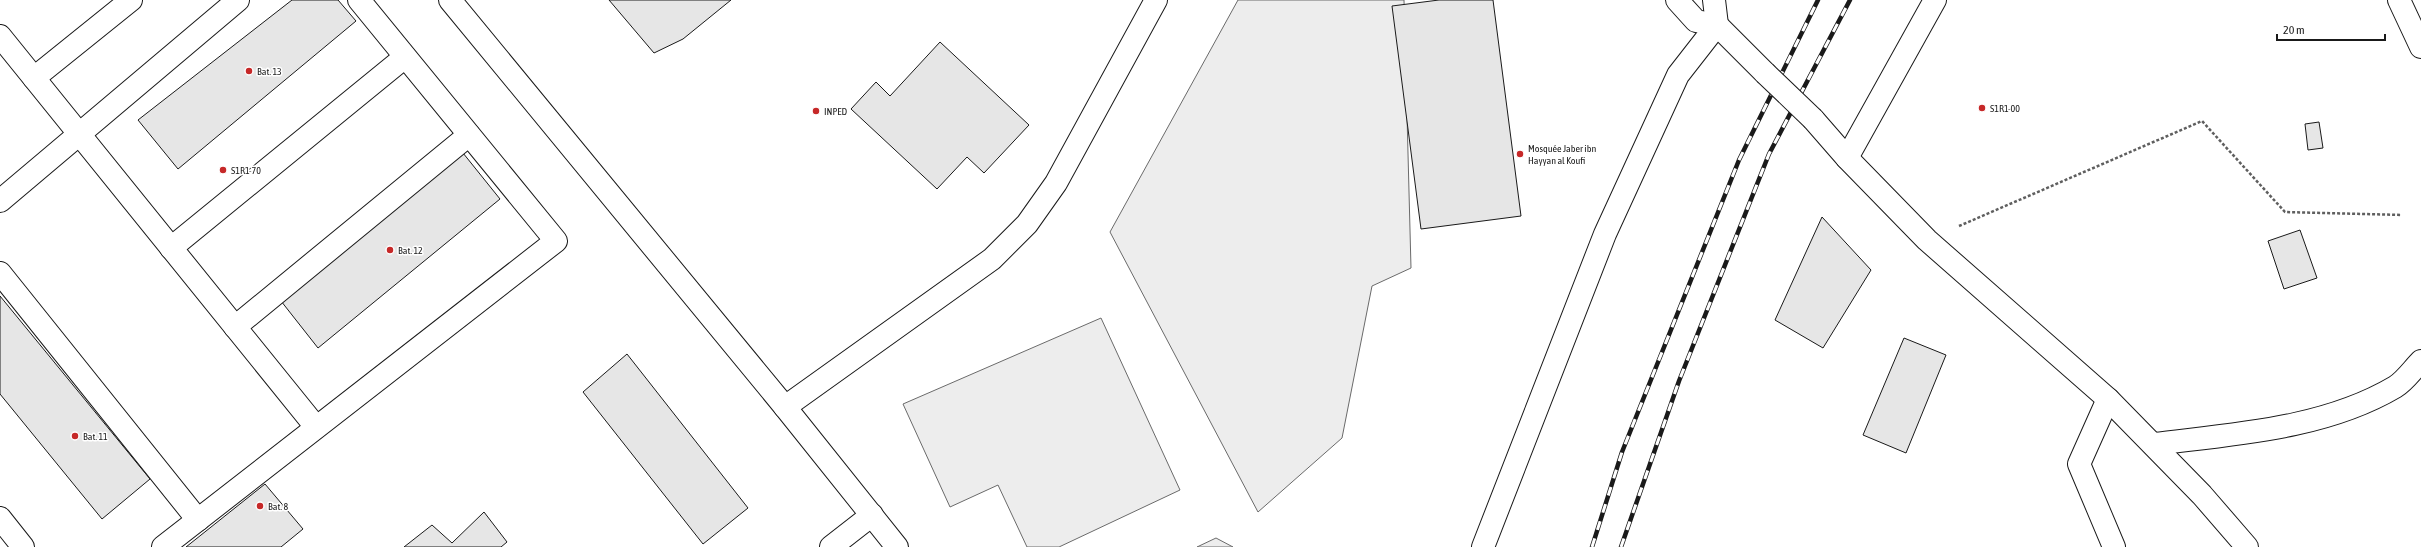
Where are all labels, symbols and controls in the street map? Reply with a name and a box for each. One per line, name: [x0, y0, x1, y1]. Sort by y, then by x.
scale bar: [2277, 16, 2385, 42]
text: 20 m: [2283, 23, 2305, 37]
marker: Bat. 13: [244, 66, 254, 76]
place label: Bat. 13: [257, 66, 282, 77]
marker: S1R1-00: [1977, 103, 1987, 113]
place label: S1R1-00: [1990, 103, 2020, 114]
marker: INPED: [811, 106, 821, 116]
place label: INPED: [824, 106, 848, 117]
place label: Mosquée Jaber ibn Hayyan al Koufi: [1528, 143, 1596, 166]
marker: Mosquée Jaber ibn Hayyan al Koufi: [1515, 149, 1525, 159]
marker: S1R1-70: [218, 165, 228, 175]
place label: S1R1-70: [231, 165, 261, 176]
marker: Bat. 12: [385, 245, 395, 255]
place label: Bat. 12: [398, 245, 423, 256]
marker: Bat. 11: [70, 431, 80, 441]
place label: Bat. 11: [83, 431, 108, 442]
marker: Bat. 8: [255, 501, 265, 511]
place label: Bat. 8: [268, 501, 288, 512]

